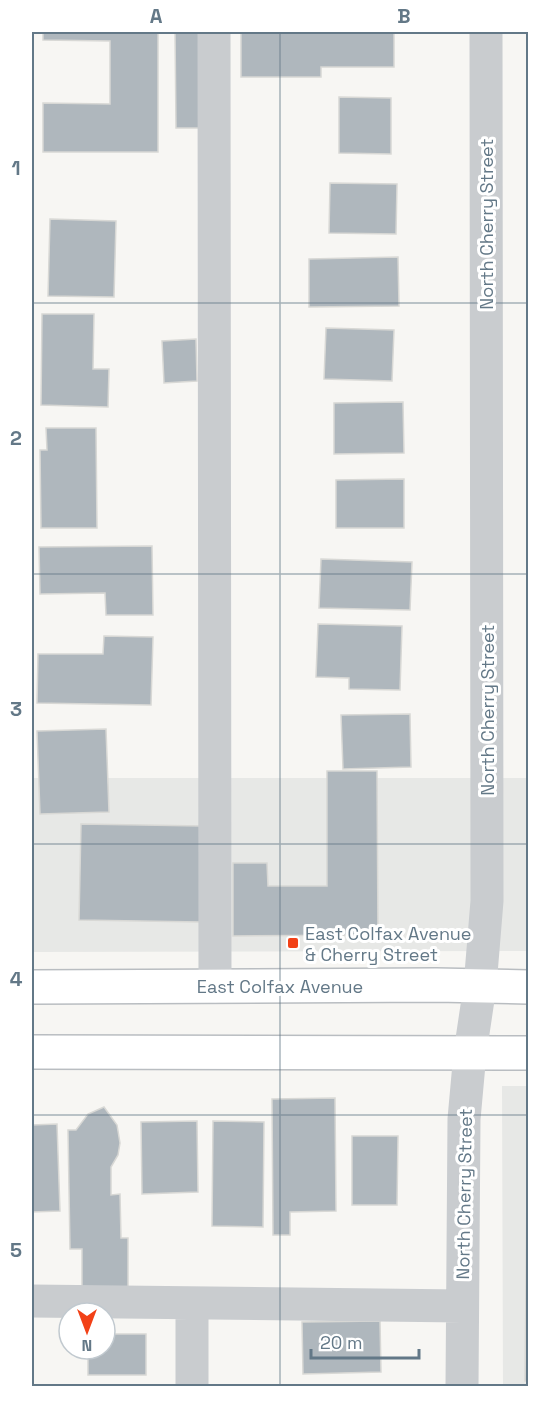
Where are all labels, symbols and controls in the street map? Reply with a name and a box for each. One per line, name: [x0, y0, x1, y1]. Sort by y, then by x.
text: A: [150, 3, 163, 29]
text: B: [397, 3, 411, 29]
street label: North Cherry Street: [475, 138, 498, 310]
text: 1: [11, 155, 21, 181]
text: 2: [10, 425, 22, 451]
street label: North Cherry Street: [476, 624, 499, 796]
text: 3: [10, 696, 22, 722]
place label: East Colfax Avenue & Cherry Street: [305, 922, 471, 966]
marker: East Colfax Avenue & Cherry Street: [286, 936, 300, 950]
text: 4: [10, 966, 23, 992]
street label: East Colfax Avenue: [197, 975, 363, 998]
street label: North Cherry Street: [451, 1108, 477, 1280]
text: 5: [10, 1237, 22, 1263]
north arrow: [57, 1301, 117, 1361]
scale bar: [311, 1322, 419, 1360]
text: 20 m: [320, 1331, 363, 1354]
text: N: [82, 1335, 92, 1356]

